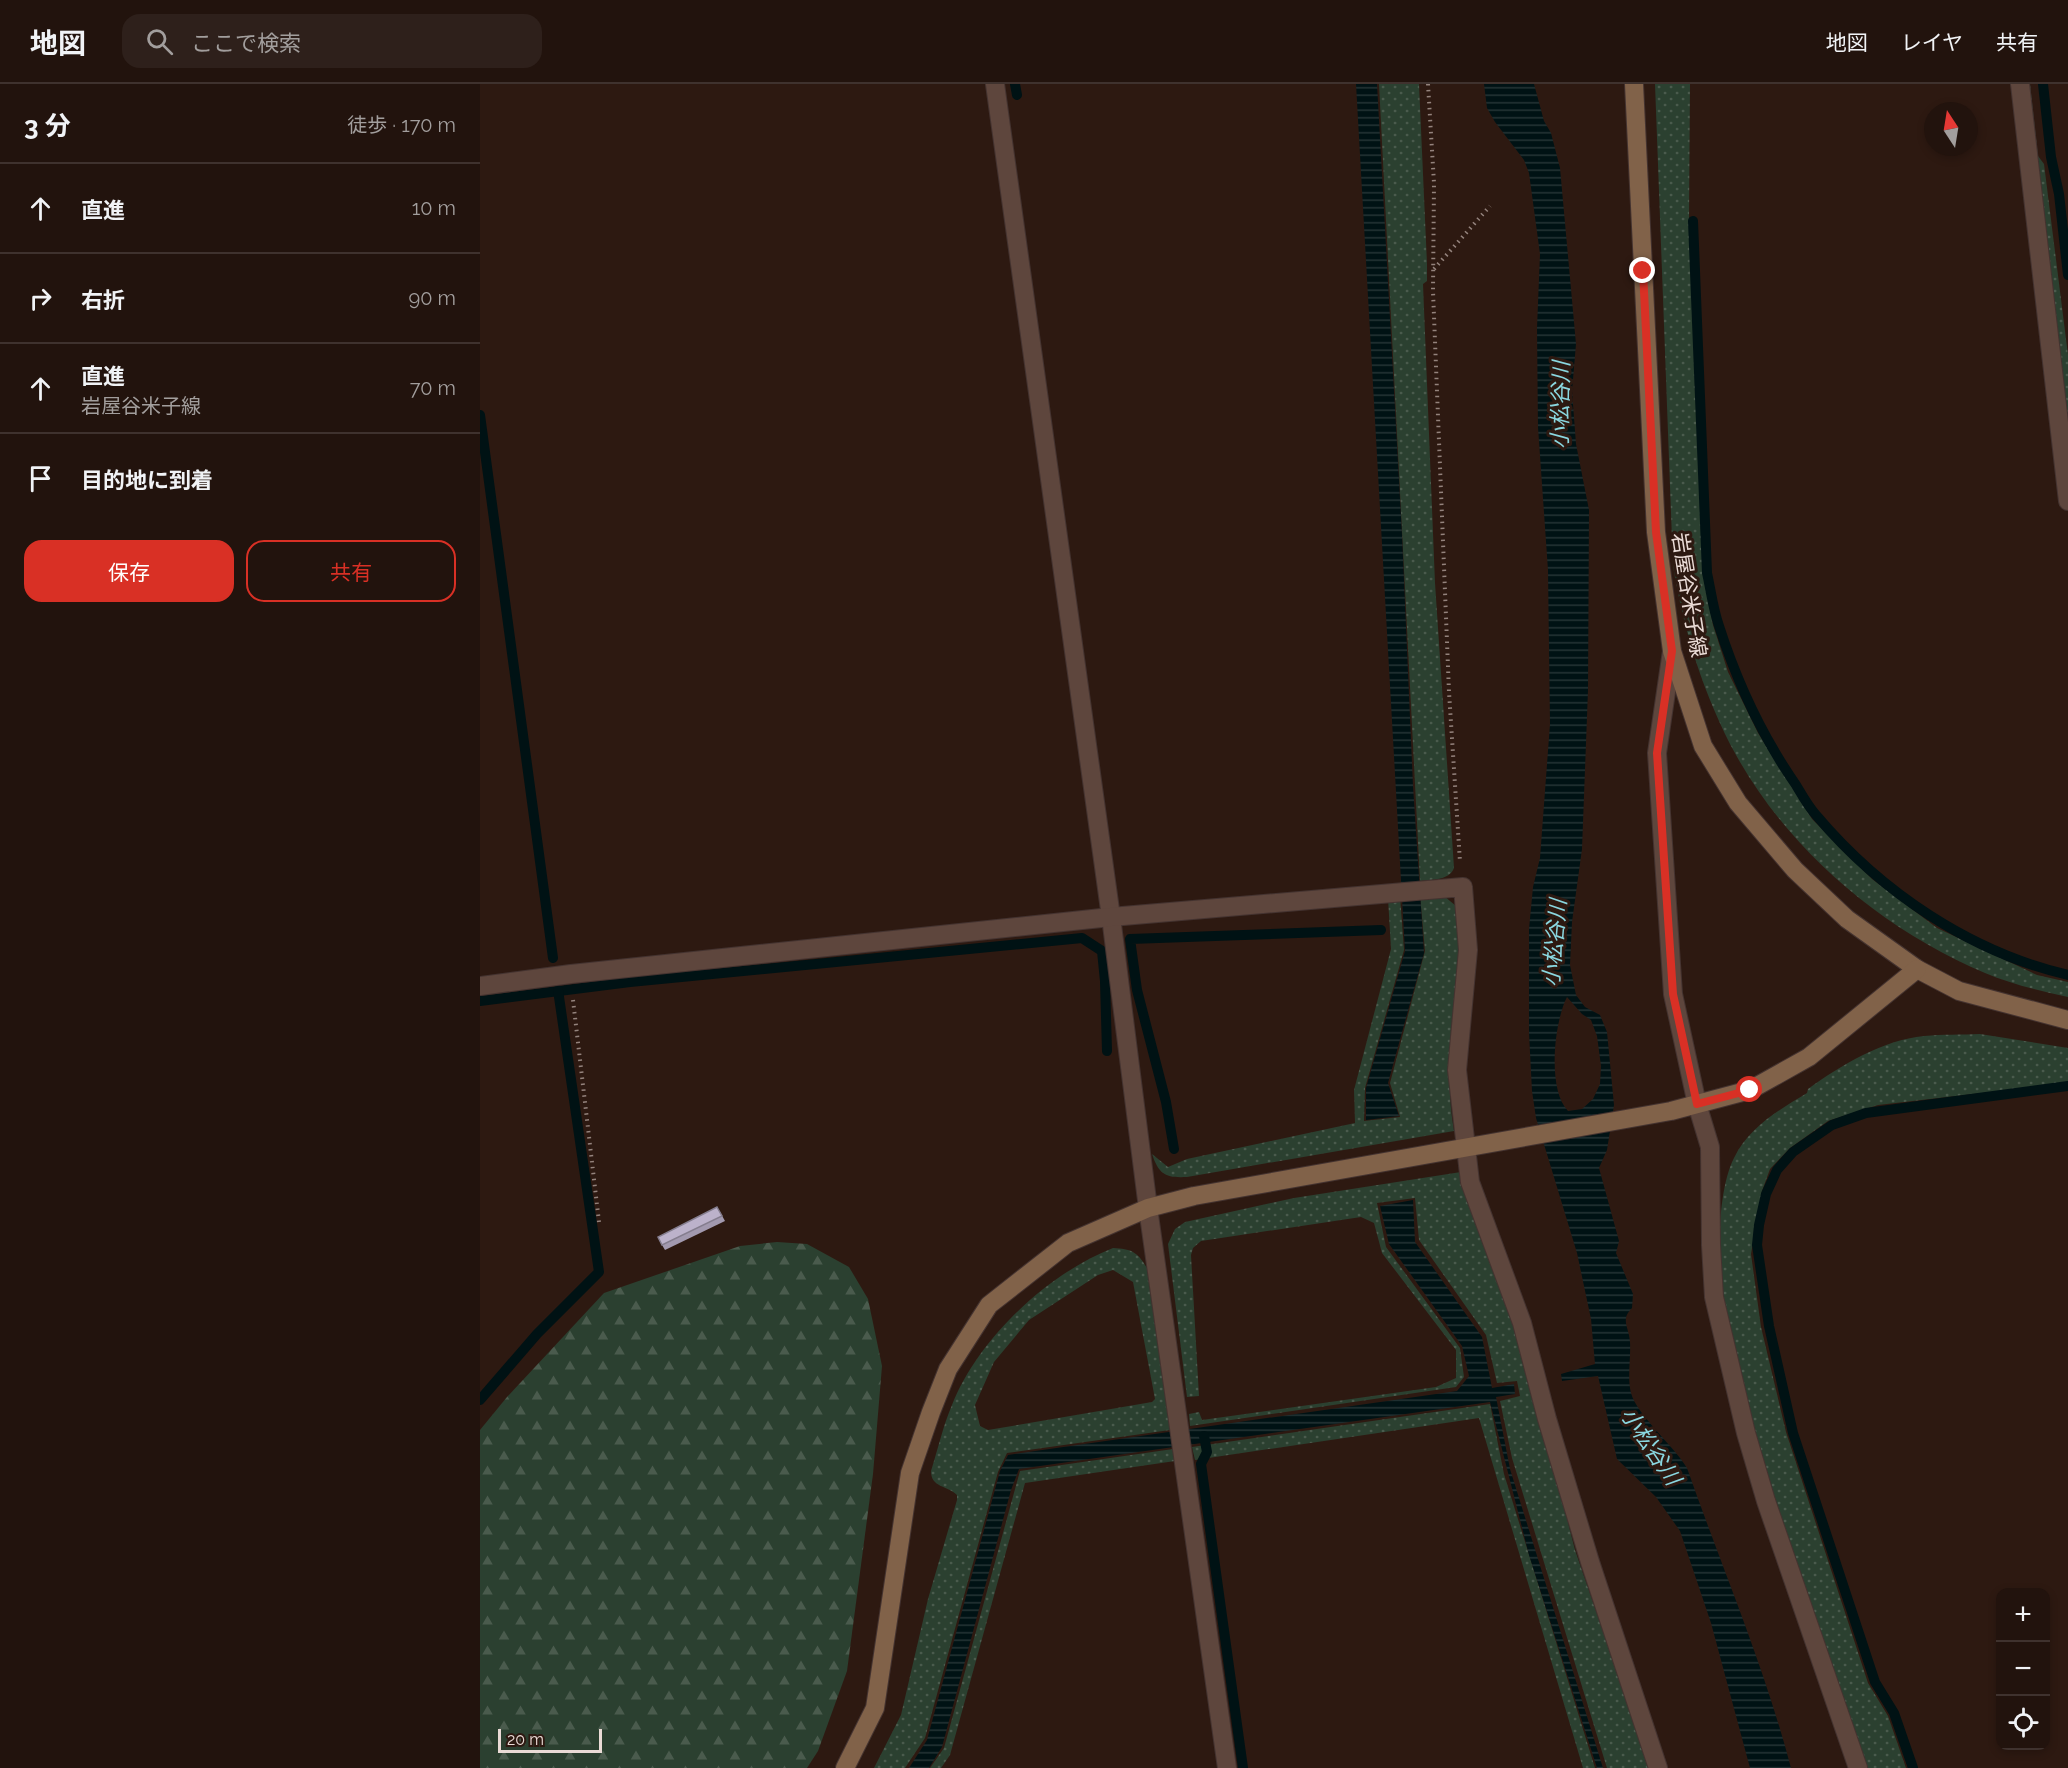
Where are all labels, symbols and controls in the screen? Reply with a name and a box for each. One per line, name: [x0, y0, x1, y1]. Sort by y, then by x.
search box: [122, 14, 542, 68]
icon: search: [143, 25, 176, 58]
text: 地図: [30, 27, 86, 60]
text: ここで検索: [191, 30, 301, 56]
text: 地図: [1826, 30, 1868, 55]
text: レイヤ: [1901, 30, 1963, 55]
text: 共有: [1996, 30, 2038, 55]
north arrow: [1924, 102, 1978, 156]
text: 3 分: [24, 111, 71, 141]
text: 徒歩 · 170 m: [347, 113, 456, 137]
icon: ahead: [24, 192, 57, 225]
text: 10 m: [412, 196, 456, 220]
text: 直進: [81, 197, 125, 223]
route end: [1629, 257, 1655, 283]
icon: right: [24, 282, 57, 315]
text: 90 m: [409, 286, 456, 310]
text: 右折: [81, 287, 125, 313]
water label: 小松谷川: [1546, 359, 1574, 449]
text: 直進: [81, 363, 125, 389]
icon: ahead: [24, 372, 57, 405]
text: 70 m: [410, 376, 456, 400]
text: 岩屋谷米子線: [81, 394, 201, 418]
icon: arrive: [24, 462, 57, 495]
text: 目的地に到着: [81, 467, 213, 493]
street label: 岩屋谷米子線: [1667, 531, 1712, 659]
button: 保存: [24, 540, 234, 602]
button: 共有: [246, 540, 456, 602]
water label: 小松谷川: [1537, 896, 1571, 988]
route start: [1736, 1076, 1762, 1102]
water label: 小松谷川: [1616, 1402, 1687, 1491]
map controls: [1996, 1588, 2050, 1750]
button: +: [1996, 1588, 2050, 1642]
button: −: [1996, 1642, 2050, 1696]
button: locate: [1996, 1696, 2050, 1750]
scale bar: [498, 1726, 602, 1754]
text: 20 m: [507, 1730, 544, 1749]

